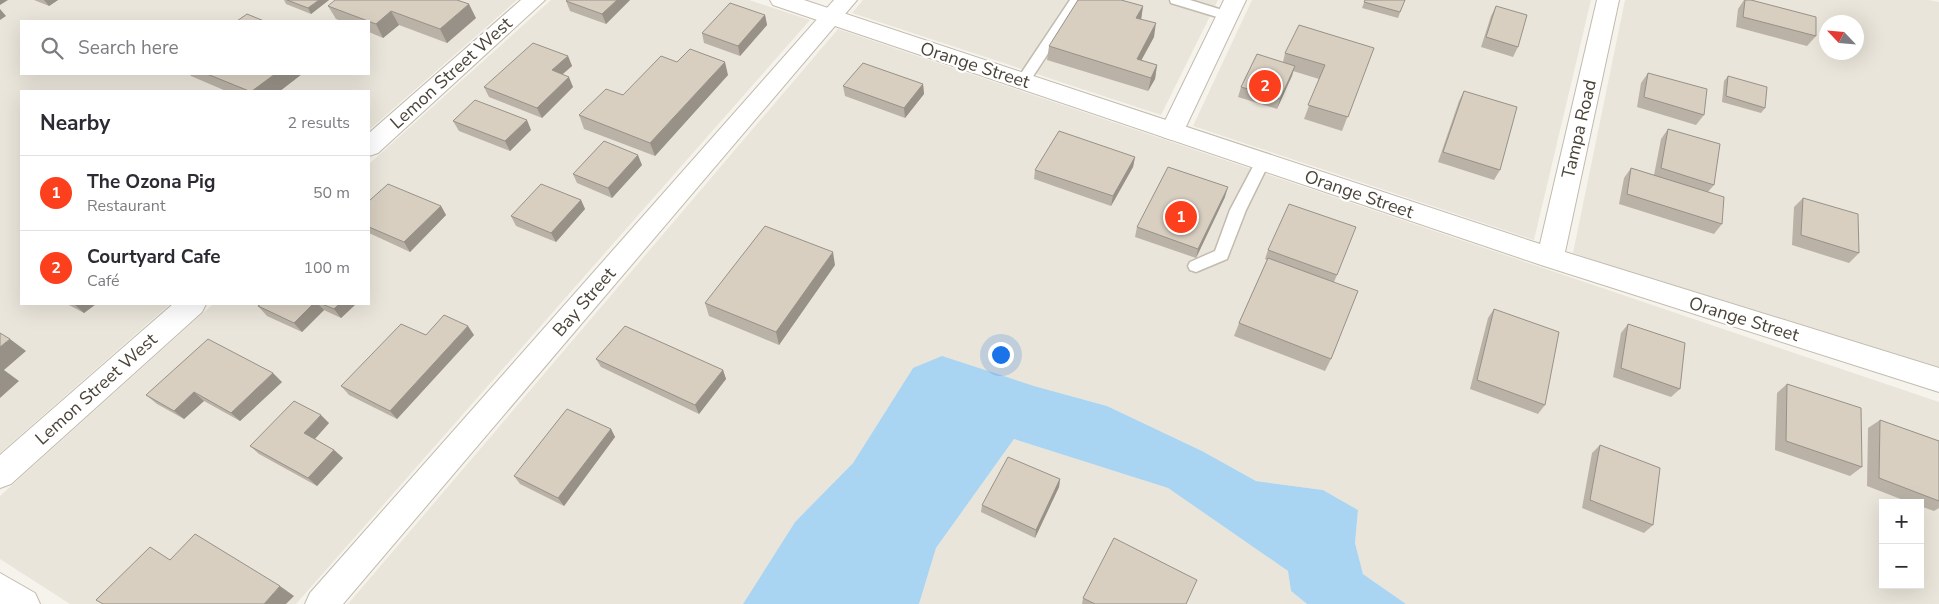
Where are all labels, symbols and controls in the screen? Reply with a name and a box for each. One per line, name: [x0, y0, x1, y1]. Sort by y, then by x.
street label: Lemon Street West: [385, 11, 518, 134]
north arrow: [1819, 15, 1864, 60]
search box: [20, 20, 370, 75]
icon: search: [38, 34, 66, 62]
text: Search here: [78, 35, 179, 61]
street label: Orange Street: [917, 36, 1033, 94]
pin: 2: [1249, 67, 1281, 105]
street label: Tampa Road: [1556, 77, 1602, 181]
text: Nearby: [40, 109, 110, 137]
text: 2 results: [288, 112, 350, 134]
street label: Orange Street: [1301, 164, 1417, 224]
text: The Ozona Pig: [87, 169, 215, 195]
text: 1: [51, 182, 61, 204]
text: 50 m: [313, 182, 350, 204]
text: Restaurant: [87, 195, 166, 217]
pin: 1: [1165, 198, 1197, 236]
text: Courtyard Cafe: [87, 244, 221, 270]
text: 2: [51, 257, 61, 279]
text: 100 m: [303, 257, 350, 279]
street label: Bay Street: [547, 262, 621, 342]
text: Café: [87, 270, 120, 292]
street label: Orange Street: [1686, 291, 1803, 347]
street label: Lemon Street West: [30, 327, 163, 450]
your location: [988, 342, 1014, 368]
map controls: [1879, 499, 1924, 589]
button: +: [1879, 499, 1924, 544]
button: −: [1879, 544, 1924, 589]

